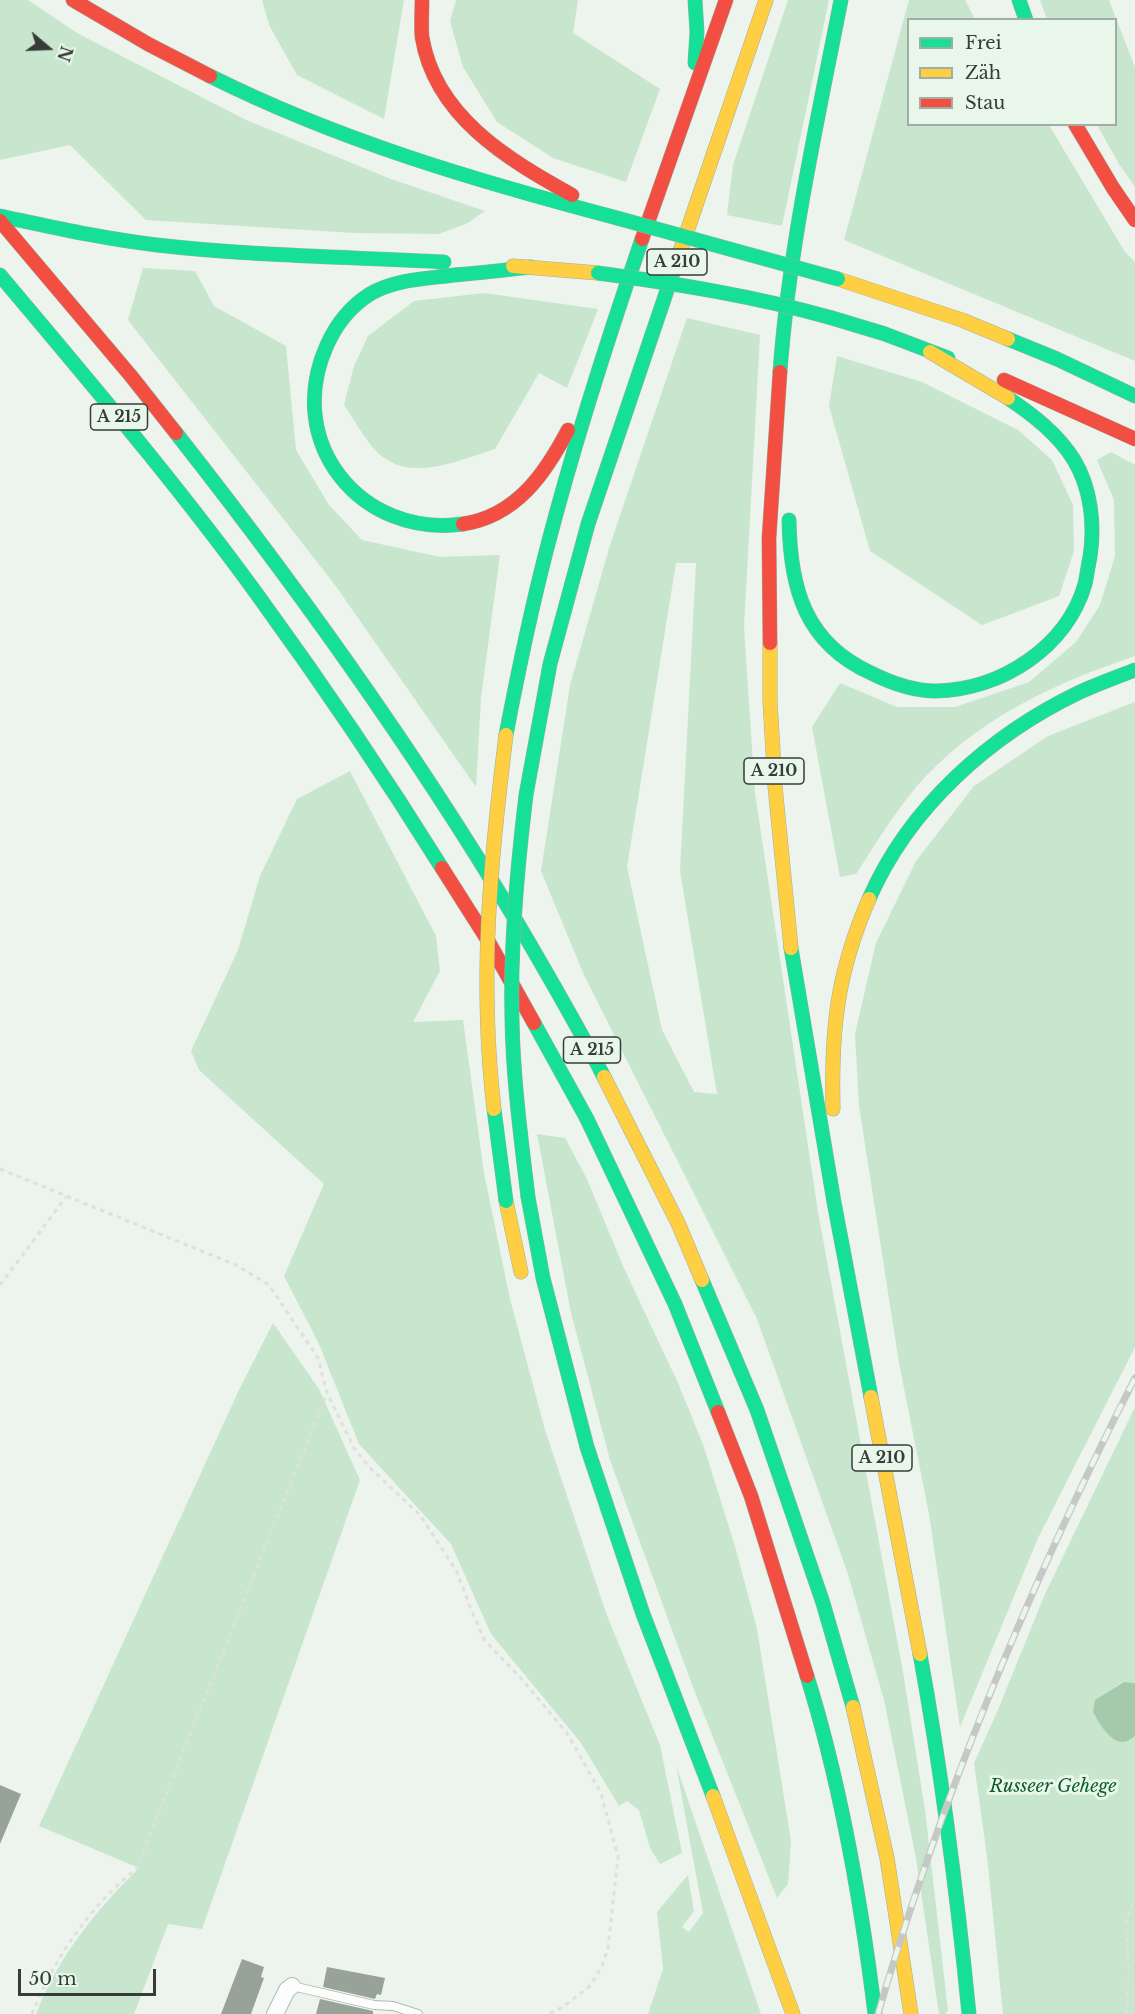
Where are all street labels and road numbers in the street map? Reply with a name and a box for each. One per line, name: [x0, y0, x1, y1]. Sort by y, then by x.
road number: A 210: [647, 249, 707, 275]
road number: A 215: [90, 404, 148, 430]
road number: A 210: [744, 758, 804, 784]
road number: A 215: [564, 1037, 620, 1063]
road number: A 210: [852, 1445, 912, 1471]

